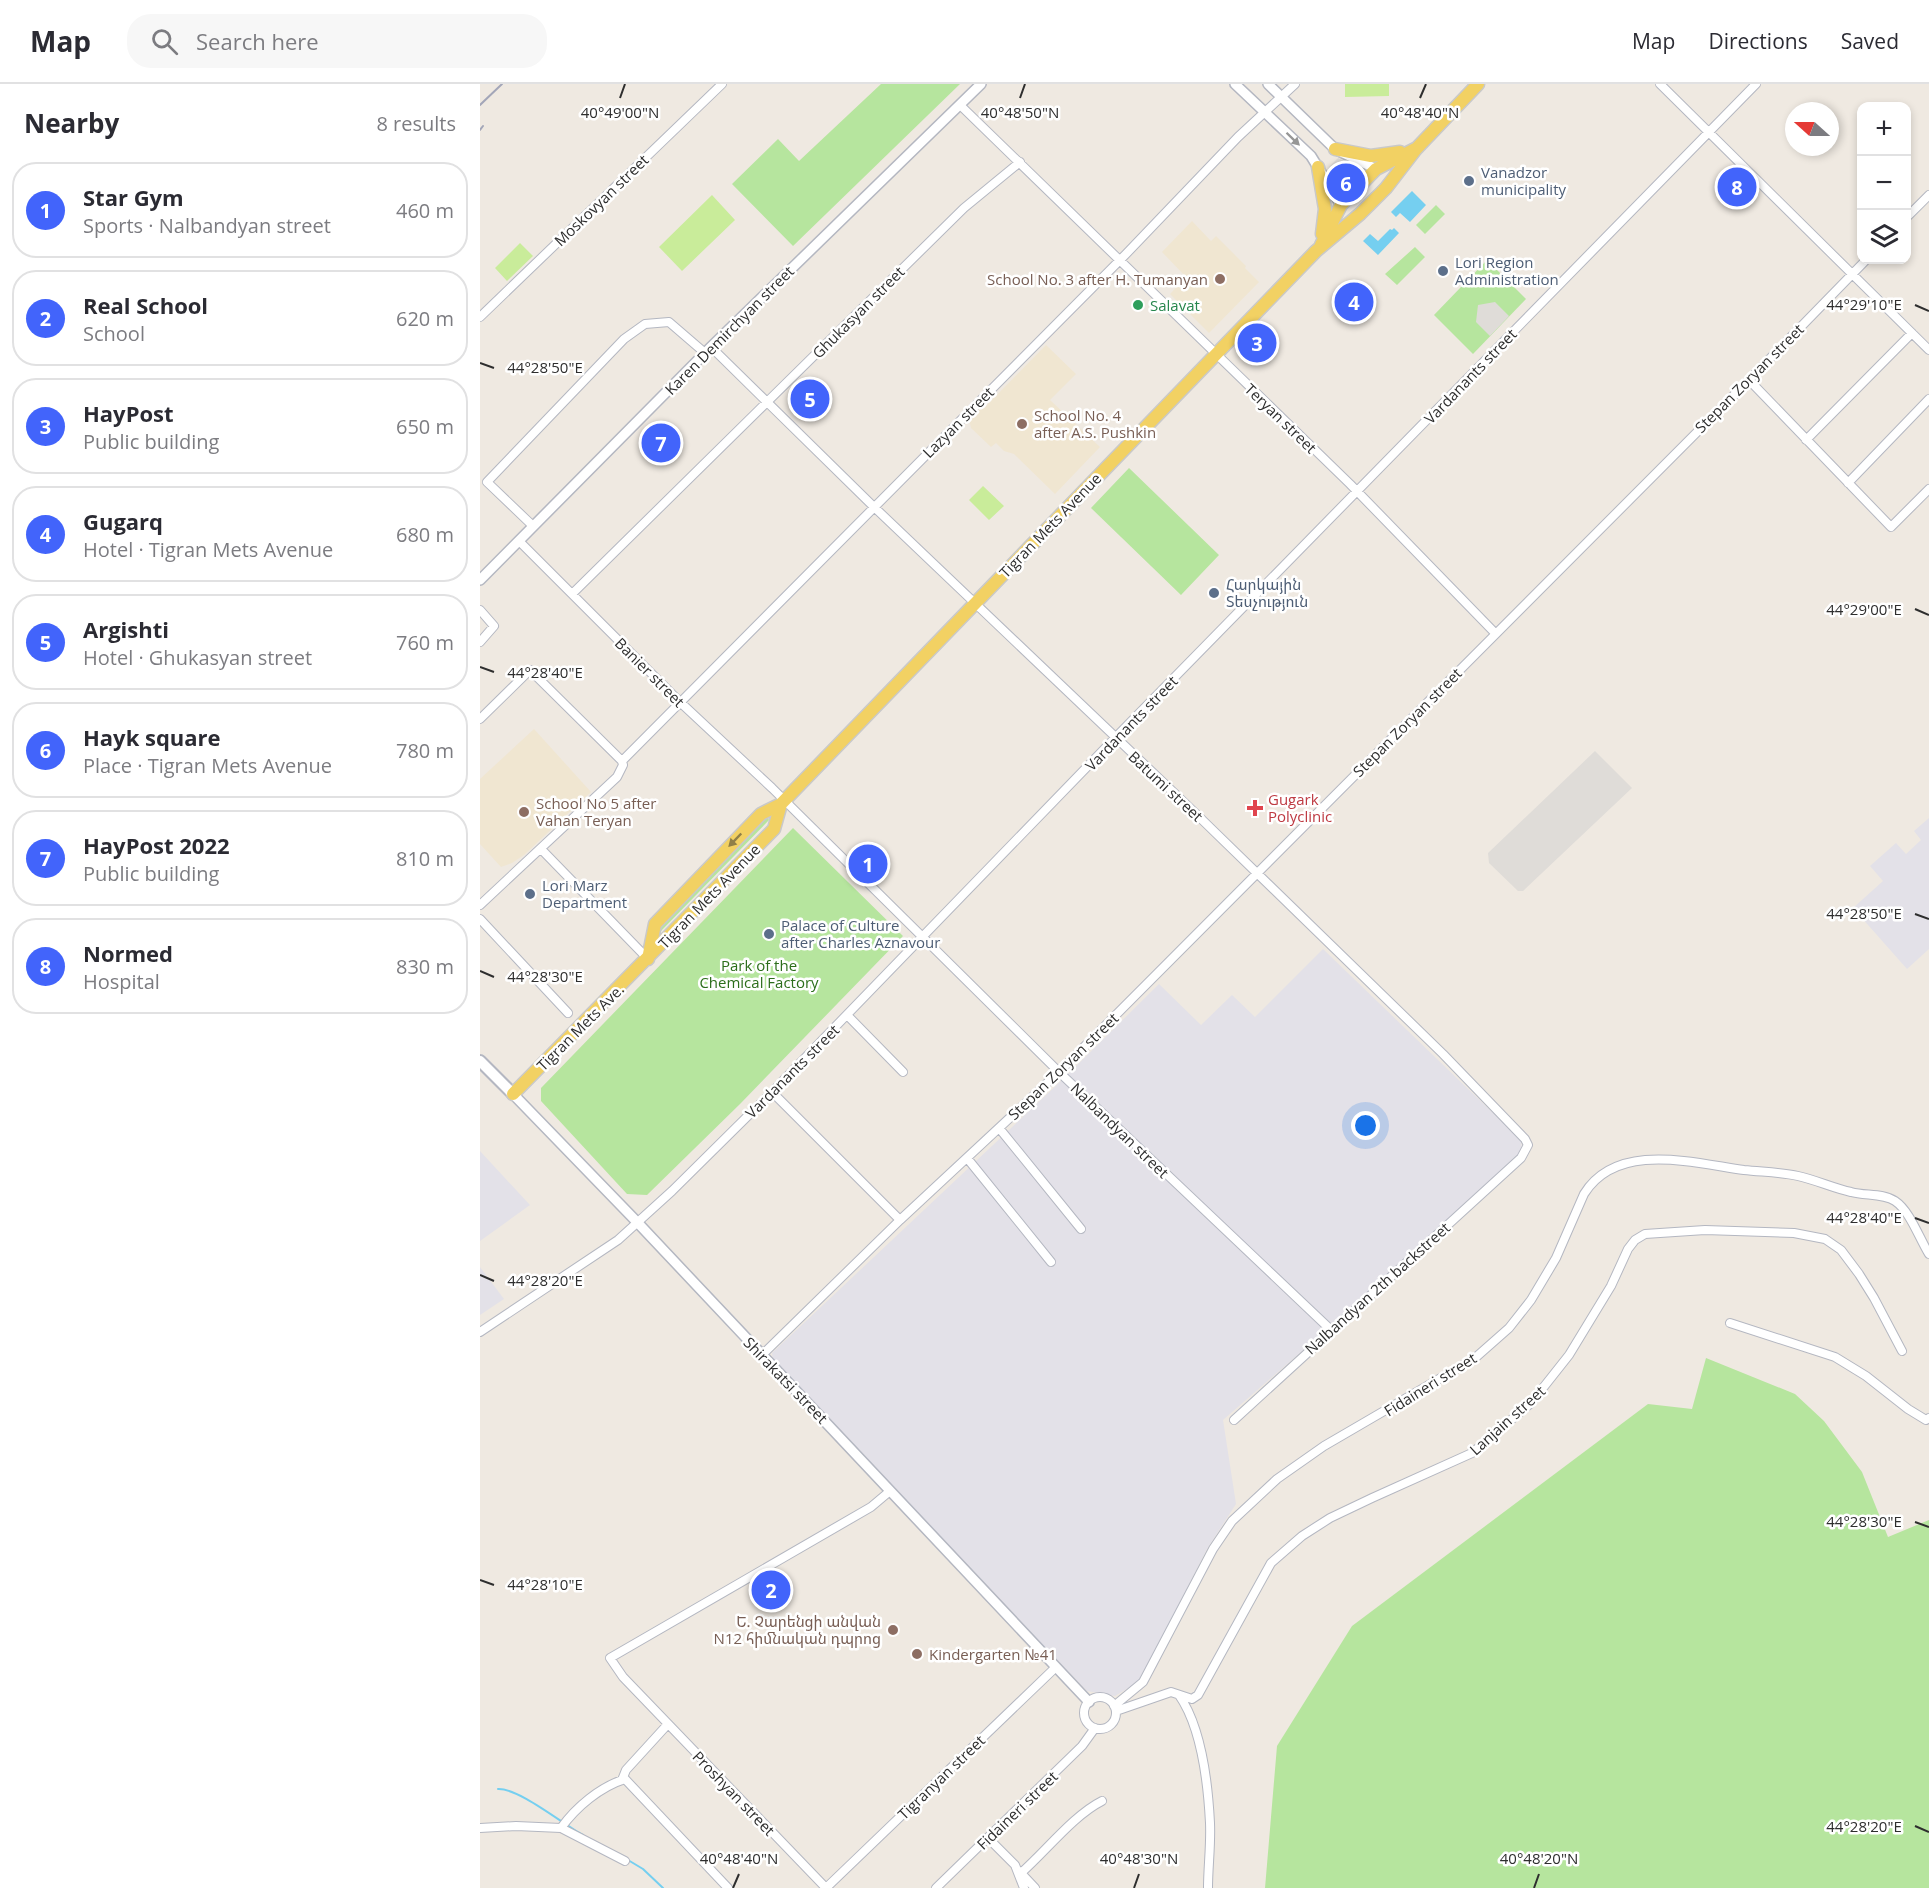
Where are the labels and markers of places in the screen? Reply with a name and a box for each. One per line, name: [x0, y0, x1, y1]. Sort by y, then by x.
pin: 6: [1326, 160, 1366, 206]
place label: Vanadzor municipality: [1481, 162, 1566, 199]
pin: 8: [1718, 164, 1756, 210]
marker: Vanadzor municipality: [1462, 174, 1476, 188]
place label: Lori Region Administration: [1455, 252, 1559, 289]
marker: Lori Region Administration: [1436, 264, 1450, 278]
place label: School No. 3 after H. Tumanyan: [987, 269, 1208, 289]
marker: School No. 3 after H. Tumanyan: [1213, 272, 1227, 286]
pin: 4: [1334, 280, 1374, 324]
place label: Salavat: [1150, 295, 1200, 315]
marker: Salavat: [1131, 298, 1145, 312]
pin: 3: [1238, 320, 1276, 366]
pin: 5: [790, 376, 830, 422]
place label: School No. 4 after A.S. Pushkin: [1034, 405, 1156, 442]
marker: School No. 4 after A.S. Pushkin: [1015, 417, 1029, 431]
pin: 7: [642, 420, 681, 466]
place label: Հարկային Տեսչություն: [1226, 574, 1308, 611]
marker: Հարկային Տեսչություն: [1207, 586, 1221, 600]
place label: Gugark Polyclinic: [1268, 789, 1332, 826]
place label: School No 5 after Vahan Teryan: [536, 793, 656, 830]
marker: Gugark Polyclinic: [1246, 799, 1264, 817]
marker: School No 5 after Vahan Teryan: [517, 805, 531, 819]
pin: 1: [848, 842, 888, 886]
place label: Lori Marz Department: [542, 875, 627, 912]
marker: Lori Marz Department: [523, 887, 537, 901]
place label: Palace of Culture after Charles Aznavour: [781, 915, 940, 952]
marker: Palace of Culture after Charles Aznavour: [762, 927, 776, 941]
pin: 2: [752, 1568, 790, 1612]
place label: Ե. Չարենցի անվան N12 հիմնական դպրոց: [714, 1611, 881, 1648]
marker: Ե. Չարենցի անվան N12 հիմնական դպրոց: [886, 1623, 900, 1637]
place label: Kindergarten №41: [929, 1644, 1057, 1664]
marker: Kindergarten №41: [910, 1647, 924, 1661]

